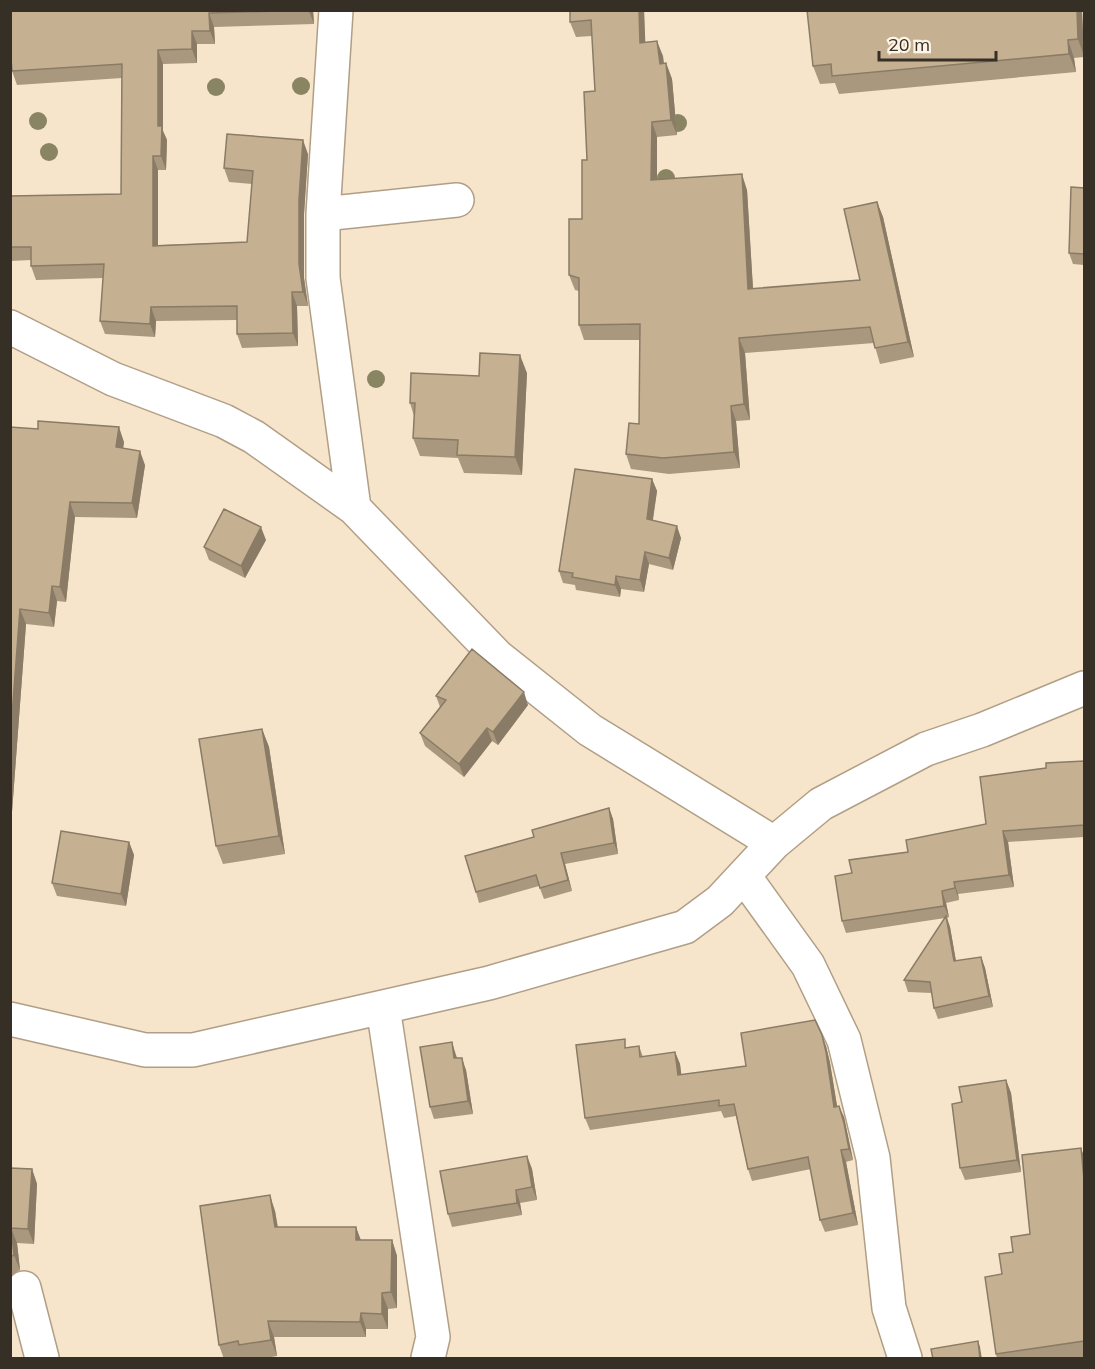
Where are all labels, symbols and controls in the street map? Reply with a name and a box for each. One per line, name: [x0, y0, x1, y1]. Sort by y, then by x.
scale bar: [879, 24, 996, 62]
text: 20 m: [888, 33, 930, 56]

